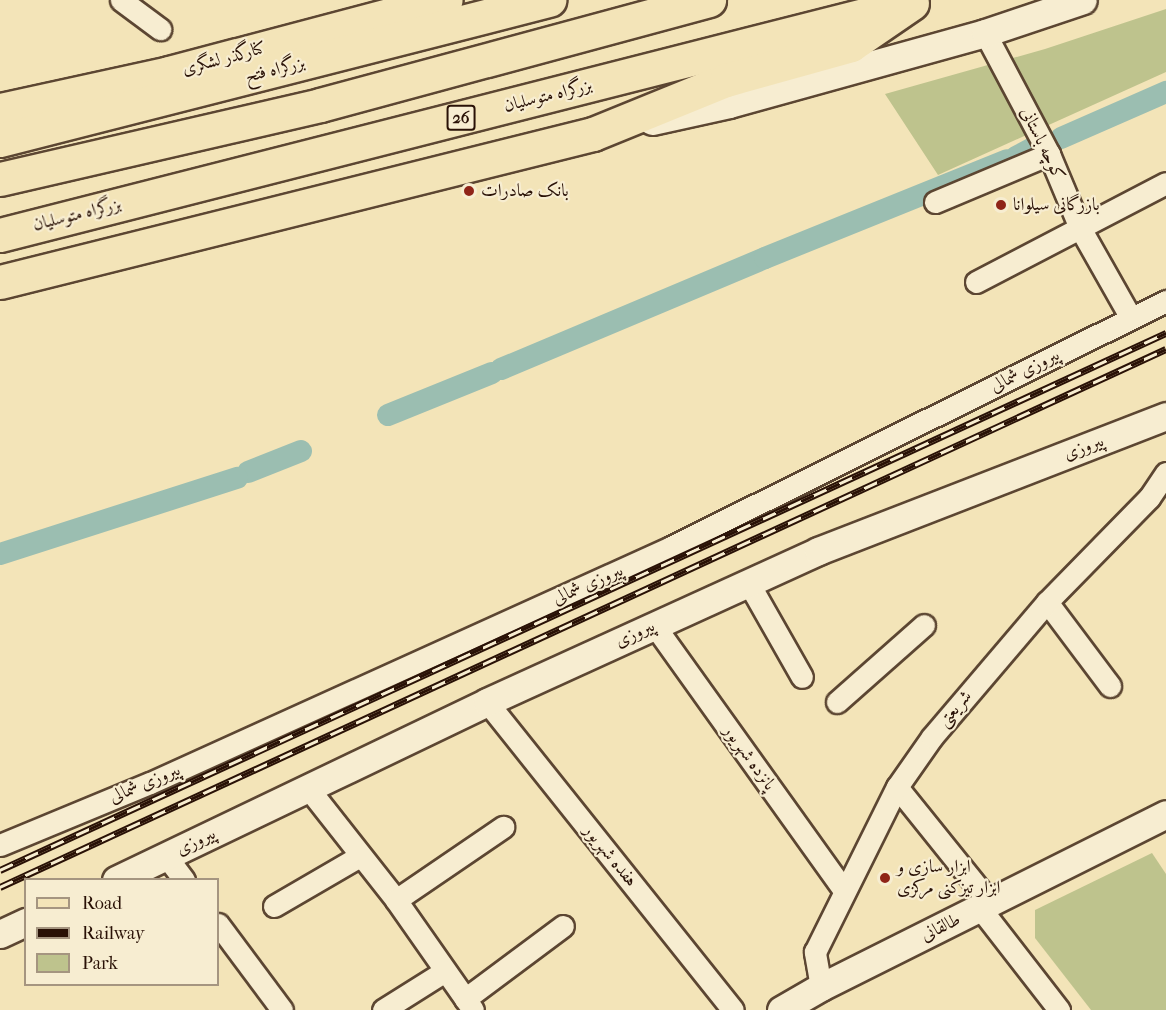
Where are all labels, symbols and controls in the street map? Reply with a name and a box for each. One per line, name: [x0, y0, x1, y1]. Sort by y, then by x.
street label: کنارگذر لشگری: [180, 37, 268, 81]
street label: بزرگراه فتح: [243, 52, 307, 88]
street label: بزرگراه متوسلیان: [502, 75, 594, 117]
street label: کوچه باستانی: [1015, 104, 1069, 184]
road number: 26: [446, 105, 476, 131]
place label: بانک صادرات: [481, 180, 569, 202]
marker: بانک صادرات: [462, 184, 476, 198]
street label: بزرگراه متوسلیان: [31, 194, 123, 236]
place label: بازرگانی سیلوانا: [1013, 194, 1100, 216]
marker: بازرگانی سیلوانا: [994, 198, 1008, 212]
street label: پیروزی شمالی: [987, 344, 1063, 398]
street label: پیروزی: [1061, 430, 1107, 466]
street label: پیروزی شمالی: [549, 560, 627, 610]
street label: پیروزی: [612, 615, 658, 653]
street label: شریعتی: [933, 686, 977, 732]
street label: پانزده شهریور: [718, 721, 780, 795]
street label: پیروزی شمالی: [106, 759, 184, 809]
street label: هفده شهریور: [578, 821, 642, 891]
street label: پیروزی: [173, 823, 219, 861]
place label: ابزار سازی و ابزار تیزکنی مرکزی: [897, 857, 1001, 900]
marker: ابزار سازی و ابزار تیزکنی مرکزی: [878, 871, 892, 885]
legend: [24, 878, 219, 986]
text: Road: [82, 893, 122, 914]
street label: طالقانی: [918, 909, 964, 947]
text: Railway: [82, 923, 145, 944]
text: Park: [82, 953, 118, 974]

